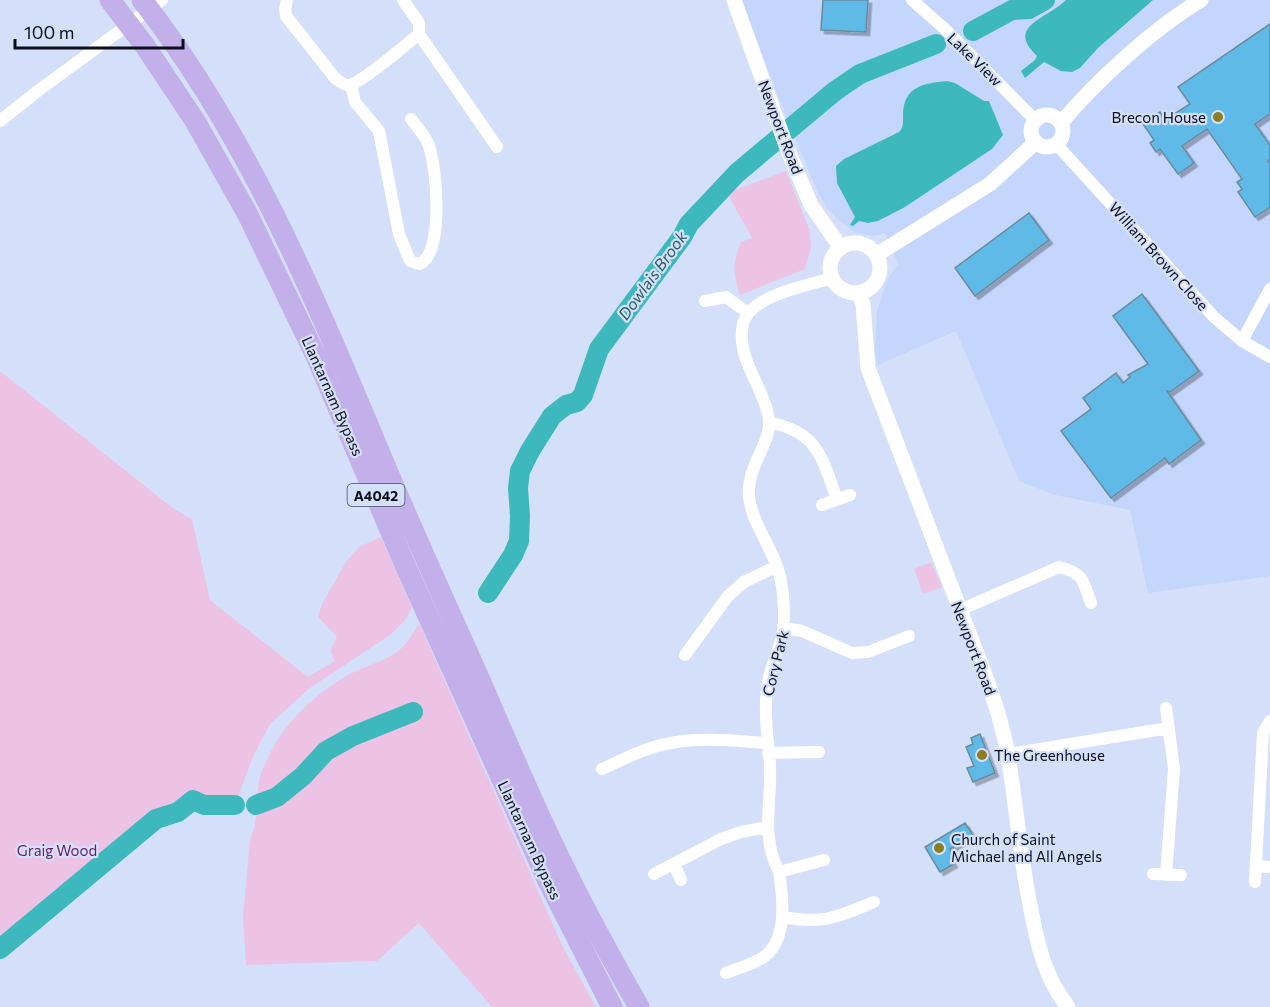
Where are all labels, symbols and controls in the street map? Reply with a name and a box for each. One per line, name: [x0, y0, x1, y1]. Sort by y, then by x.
scale bar: [15, 12, 183, 50]
text: 100 m: [24, 21, 74, 43]
street label: Lake View: [944, 29, 1006, 89]
street label: Newport Road: [755, 78, 807, 176]
place label: Brecon House: [1112, 108, 1206, 126]
marker: Brecon House: [1211, 110, 1225, 124]
street label: William Brown Close: [1106, 198, 1212, 314]
water label: Dowlais Brook: [614, 227, 691, 323]
street label: Llantarnam Bypass: [299, 333, 368, 459]
road number: A4042: [348, 484, 404, 506]
street label: Newport Road: [948, 599, 1000, 697]
street label: Cory Park: [758, 628, 792, 698]
place label: The Greenhouse: [994, 746, 1105, 764]
marker: The Greenhouse: [975, 748, 989, 762]
street label: Llantarnam Bypass: [495, 778, 565, 902]
place label: Church of Saint Michael and All Angels: [951, 830, 1102, 865]
park label: Graig Wood: [17, 841, 97, 859]
marker: Church of Saint Michael and All Angels: [932, 841, 946, 855]

